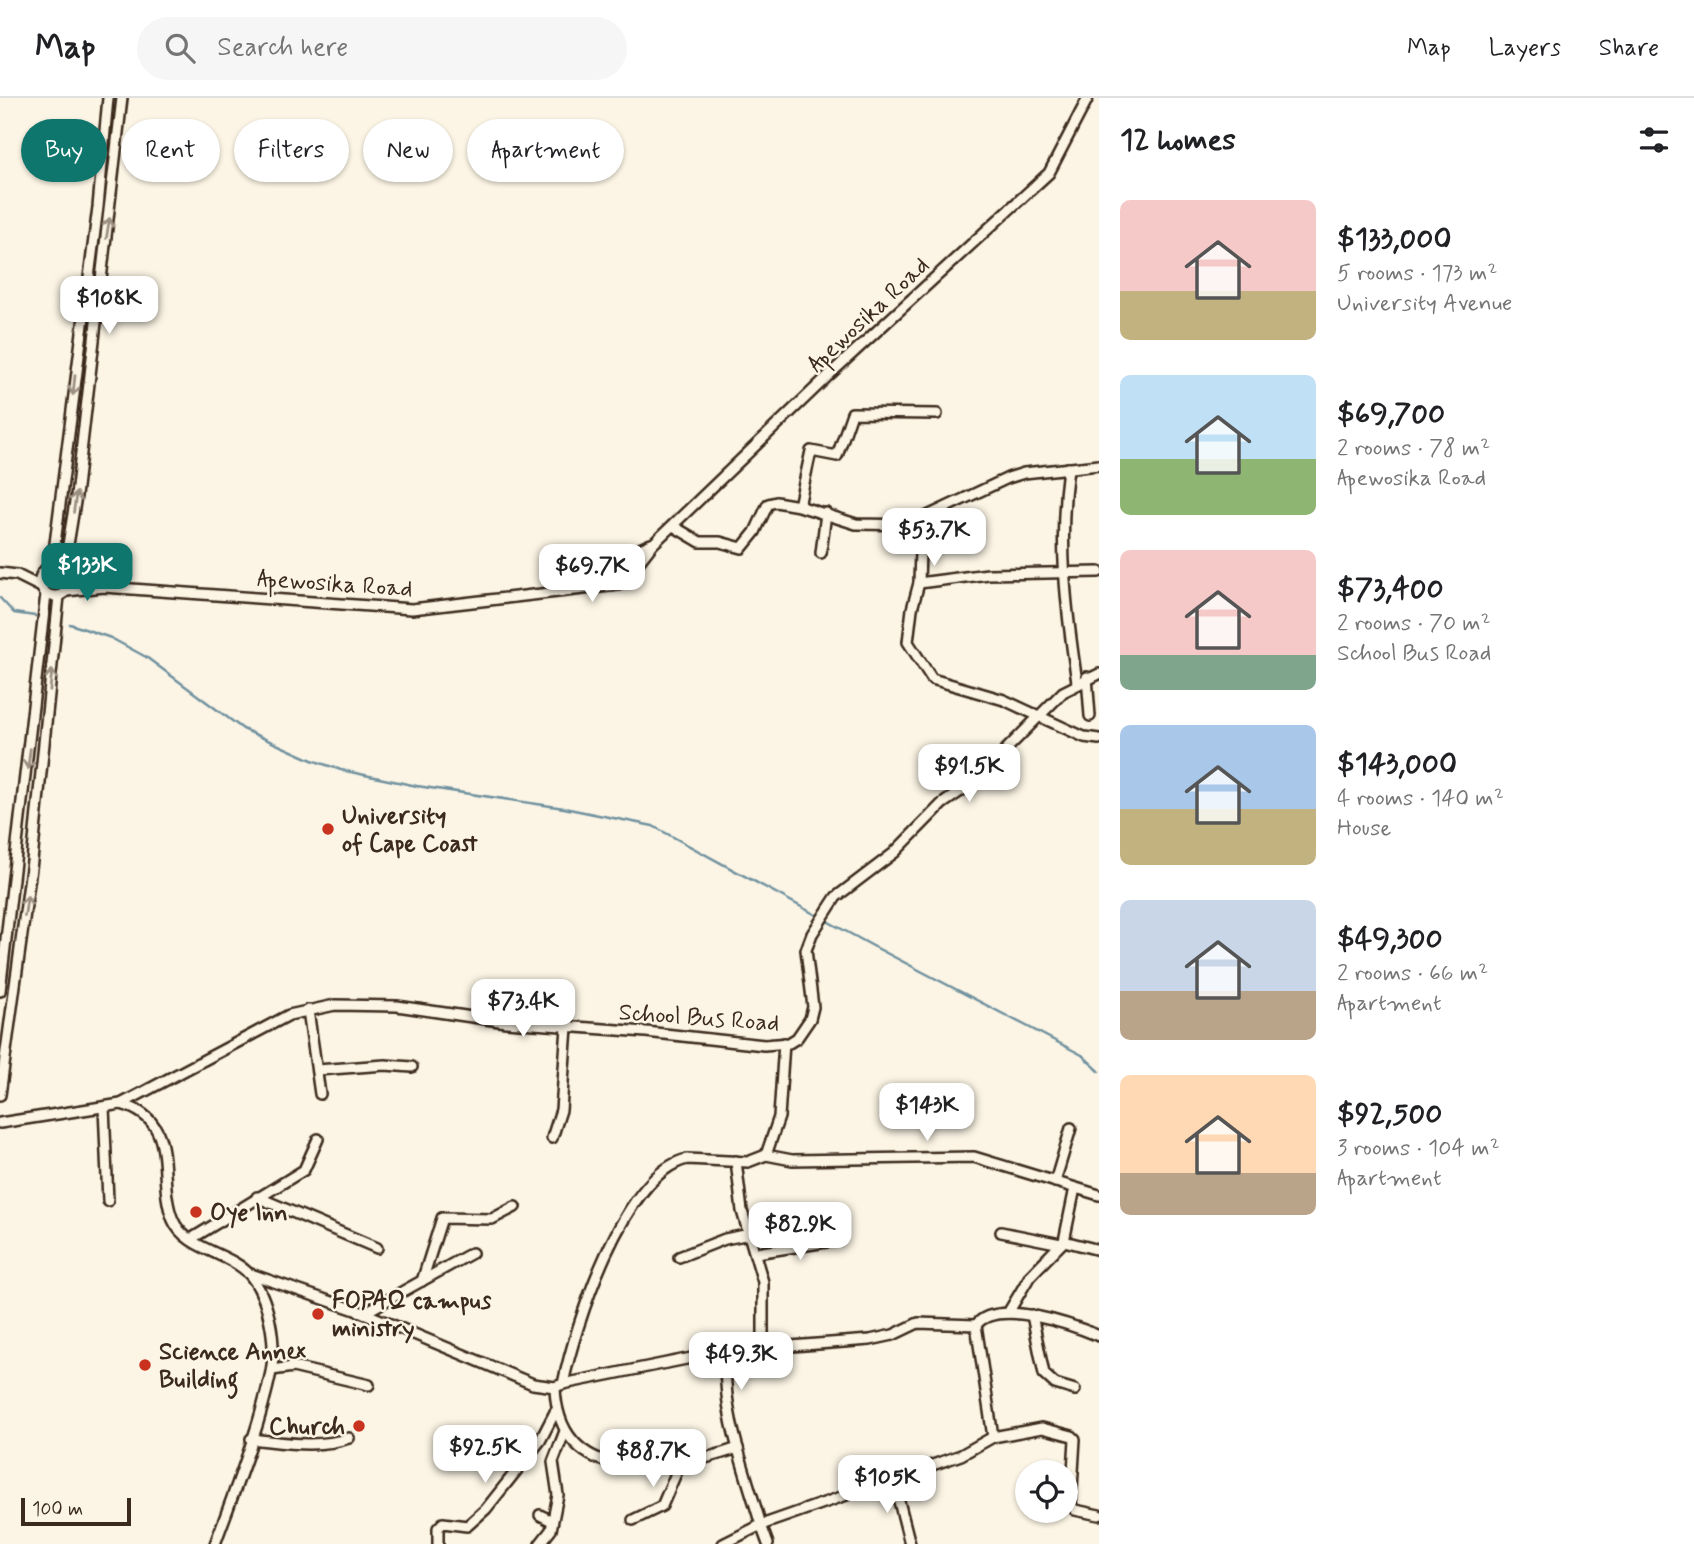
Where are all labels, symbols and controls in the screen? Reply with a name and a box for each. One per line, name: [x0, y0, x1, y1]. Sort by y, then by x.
search box: [137, 17, 627, 80]
text: Map: [35, 26, 95, 70]
icon: search: [161, 29, 199, 67]
text: Search here: [217, 31, 348, 65]
text: Map: [1407, 33, 1451, 64]
text: Layers: [1489, 33, 1561, 64]
text: Share: [1599, 33, 1659, 64]
chip: Buy: [21, 119, 107, 182]
chip: Rent: [121, 119, 220, 182]
chip: Filters: [234, 119, 349, 182]
chip: New: [363, 119, 453, 182]
chip: Apartment: [467, 119, 624, 182]
text: 12 homes: [1120, 121, 1236, 160]
icon: filters: [1635, 121, 1673, 159]
one-way arrow: [102, 217, 115, 240]
text: $133,000: [1337, 220, 1451, 259]
icon: home: [1176, 228, 1260, 312]
street label: Apewosika Road: [802, 251, 939, 382]
text: 5 rooms · 173 m²: [1337, 259, 1497, 289]
pin: $108K: [60, 276, 158, 336]
text: $108K: [76, 284, 142, 314]
text: University Avenue: [1337, 289, 1512, 319]
one-way arrow: [67, 373, 80, 395]
text: $69,700: [1337, 395, 1445, 434]
icon: home: [1176, 403, 1260, 487]
text: 2 rooms · 78 m²: [1337, 434, 1490, 464]
text: Apewosika Road: [1337, 464, 1486, 494]
one-way arrow: [69, 491, 82, 514]
pin: $53.7K: [877, 508, 991, 568]
text: $53.7K: [898, 516, 970, 546]
pin: $133K: [38, 544, 136, 603]
pin: $69.7K: [535, 545, 649, 604]
text: $133K: [57, 551, 117, 581]
text: $69.7K: [555, 552, 629, 582]
street label: Apewosika Road: [256, 564, 414, 608]
text: $73,400: [1337, 570, 1444, 609]
icon: home: [1176, 578, 1260, 662]
text: 2 rooms · 70 m²: [1337, 609, 1491, 639]
text: School Bus Road: [1337, 639, 1491, 669]
one-way arrow: [45, 670, 58, 692]
pin: $91.5K: [912, 744, 1026, 804]
text: $143,000: [1337, 745, 1457, 784]
one-way arrow: [22, 748, 35, 770]
text: $91.5K: [934, 752, 1004, 782]
icon: home: [1176, 753, 1260, 837]
text: 4 rooms · 140 m²: [1337, 784, 1504, 814]
place label: University of Cape Coast: [342, 801, 478, 860]
text: House: [1337, 814, 1391, 844]
marker: University of Cape Coast: [320, 821, 336, 837]
one-way arrow: [20, 896, 33, 918]
text: $49,300: [1337, 920, 1443, 959]
icon: home: [1176, 928, 1260, 1012]
text: 2 rooms · 66 m²: [1337, 959, 1488, 989]
pin: $73.4K: [466, 979, 580, 1039]
text: $73.4K: [487, 987, 559, 1017]
text: Apartment: [1337, 989, 1442, 1019]
street label: School Bus Road: [618, 997, 780, 1040]
pin: $143K: [878, 1084, 976, 1143]
text: $143K: [895, 1091, 959, 1121]
text: $92,500: [1337, 1095, 1442, 1134]
icon: home: [1176, 1103, 1260, 1187]
text: 3 rooms · 104 m²: [1337, 1134, 1500, 1164]
text: Apartment: [1337, 1164, 1442, 1194]
place label: Oye Inn: [210, 1198, 288, 1229]
pin: $82.9K: [743, 1202, 857, 1262]
marker: Oye Inn: [188, 1204, 204, 1220]
text: $82.9K: [765, 1210, 835, 1240]
place label: FOPAQ campus ministry: [332, 1286, 492, 1345]
marker: FOPAQ campus ministry: [310, 1306, 326, 1322]
pin: $49.3K: [684, 1332, 798, 1392]
place label: Science Annex Building: [159, 1337, 307, 1399]
text: $49.3K: [705, 1340, 777, 1370]
marker: Science Annex Building: [137, 1357, 153, 1373]
place label: Church: [269, 1412, 345, 1443]
marker: Church: [351, 1418, 367, 1434]
pin: $92.5K: [428, 1426, 542, 1485]
pin: $88.7K: [596, 1430, 710, 1489]
text: $92.5K: [449, 1433, 521, 1463]
text: $88.7K: [616, 1437, 690, 1467]
pin: $105K: [838, 1456, 936, 1515]
map controls: [1015, 1460, 1078, 1523]
button: locate: [1015, 1460, 1078, 1523]
text: $105K: [854, 1463, 920, 1493]
scale bar: [21, 1495, 131, 1527]
text: 100 m: [32, 1497, 83, 1522]

